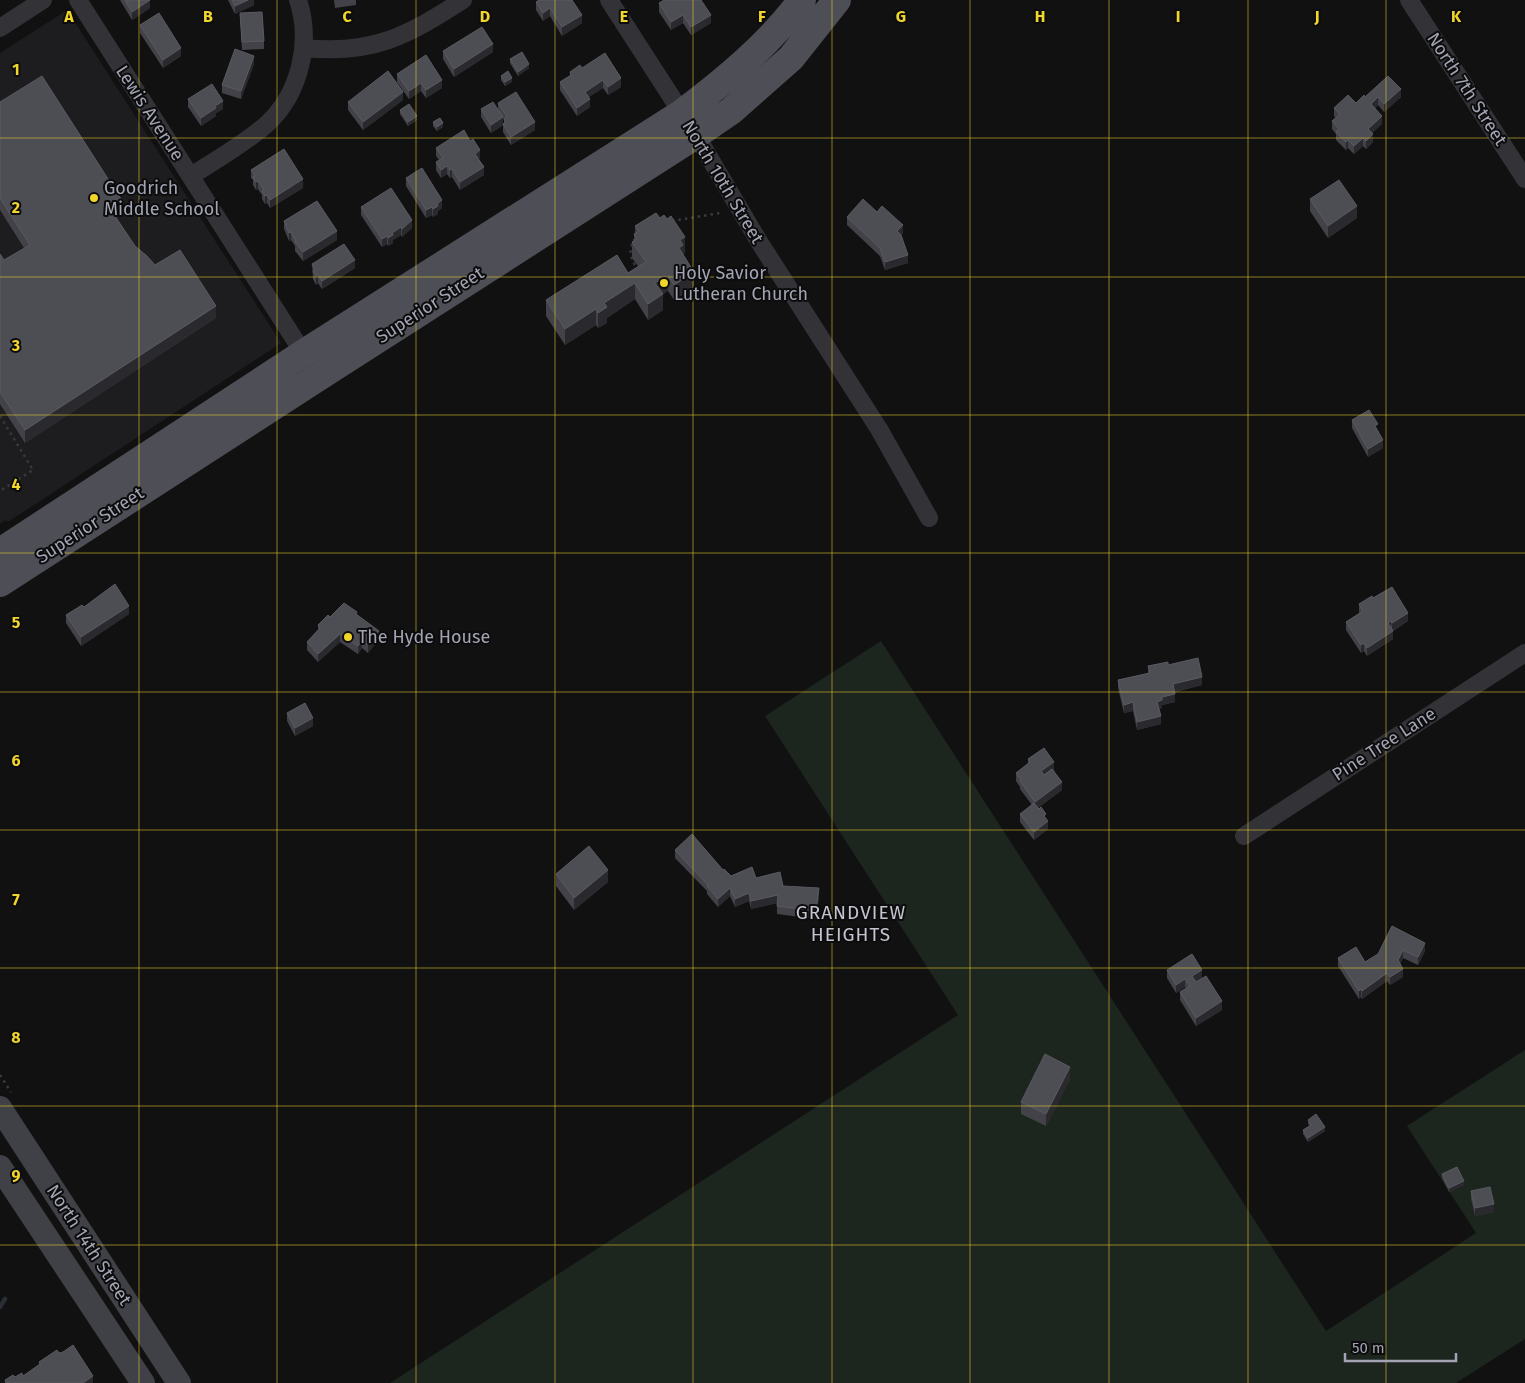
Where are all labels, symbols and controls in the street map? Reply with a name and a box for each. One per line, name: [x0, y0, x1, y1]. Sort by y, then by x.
text: A: [63, 7, 74, 26]
text: B: [203, 7, 213, 26]
text: C: [342, 7, 352, 26]
text: D: [480, 7, 490, 26]
text: E: [620, 7, 628, 26]
text: F: [758, 7, 766, 26]
text: G: [896, 7, 906, 26]
text: H: [1035, 7, 1045, 26]
text: I: [1176, 7, 1180, 26]
text: J: [1313, 7, 1320, 26]
text: K: [1451, 7, 1462, 26]
street label: North 7th Street: [1422, 28, 1512, 150]
text: 1: [12, 60, 20, 79]
street label: Lewis Avenue: [111, 61, 189, 165]
street label: North 10th Street: [678, 116, 769, 248]
place label: Goodrich Middle School: [104, 177, 220, 220]
marker: Goodrich Middle School: [88, 192, 100, 204]
text: 2: [12, 198, 20, 217]
street label: Superior Street: [372, 262, 488, 348]
place label: Holy Savior Lutheran Church: [674, 262, 808, 305]
marker: Holy Savior Lutheran Church: [658, 277, 670, 289]
text: 3: [11, 336, 20, 355]
text: 4: [11, 475, 21, 494]
street label: Superior Street: [32, 482, 148, 568]
text: 5: [12, 613, 21, 632]
place label: The Hyde House: [358, 626, 490, 648]
marker: The Hyde House: [342, 631, 354, 643]
street label: Pine Tree Lane: [1328, 702, 1440, 786]
text: 6: [11, 751, 21, 770]
text: 7: [12, 890, 20, 909]
district label: GRANDVIEW HEIGHTS: [796, 901, 906, 946]
text: 8: [11, 1028, 21, 1047]
text: 9: [12, 1166, 21, 1185]
street label: North 14th Street: [42, 1180, 137, 1310]
scale bar: [1345, 1330, 1456, 1362]
text: 50 m: [1352, 1339, 1385, 1357]

